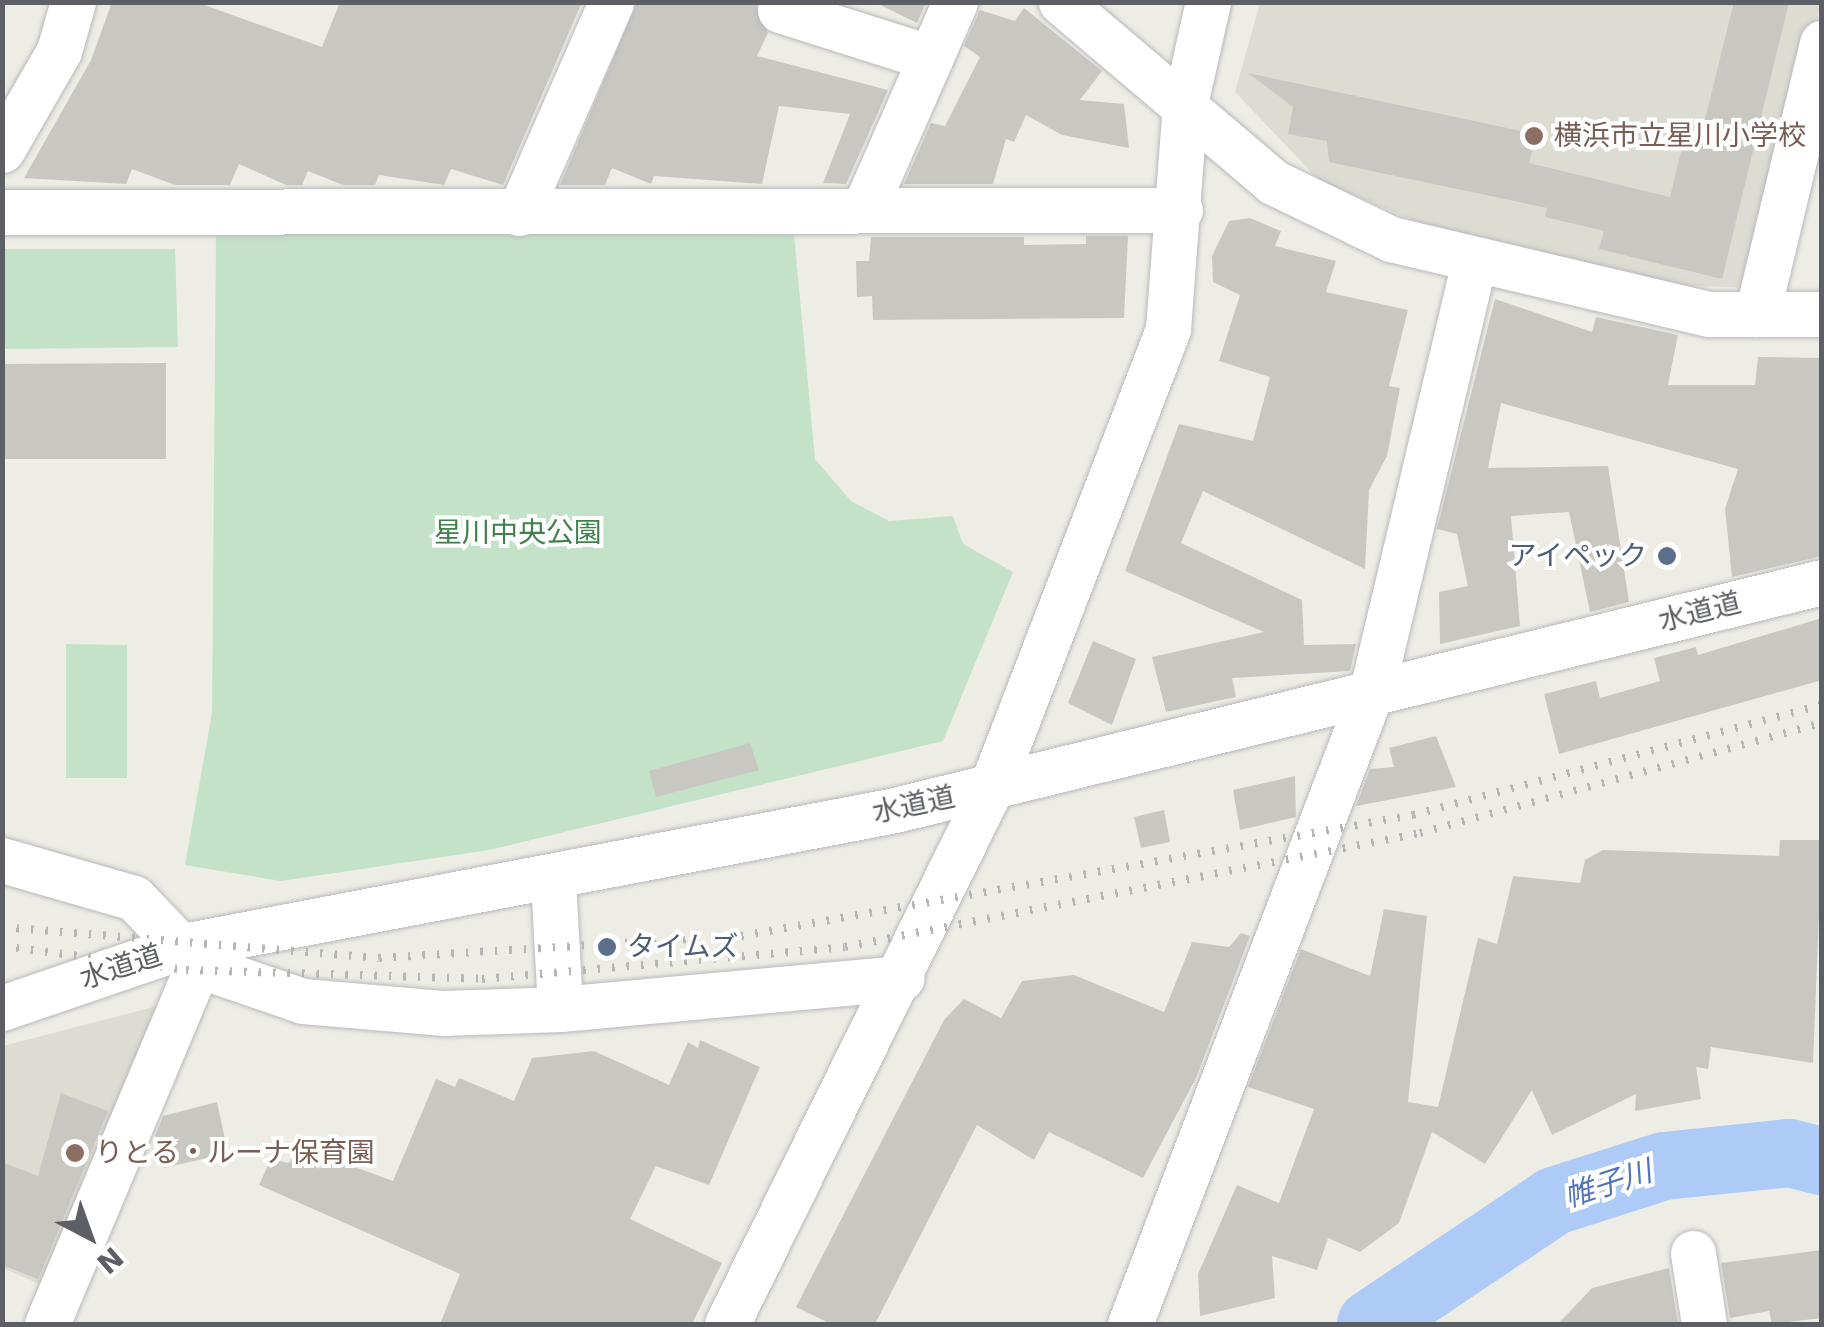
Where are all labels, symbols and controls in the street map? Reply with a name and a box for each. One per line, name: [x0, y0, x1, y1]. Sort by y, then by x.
place label: 横浜市立星川小学校: [1554, 119, 1806, 153]
marker: 横浜市立星川小学校: [1523, 125, 1545, 147]
park label: 星川中央公園: [434, 516, 602, 550]
place label: アイペック: [1507, 539, 1647, 573]
marker: アイペック: [1656, 545, 1678, 567]
street label: 水道道: [1655, 586, 1745, 638]
street label: 水道道: [869, 780, 959, 830]
place label: タイムズ: [627, 930, 739, 964]
marker: タイムズ: [596, 936, 618, 958]
street label: 水道道: [76, 938, 166, 996]
place label: りとる・ルーナ保育園: [95, 1136, 375, 1170]
marker: りとる・ルーナ保育園: [64, 1142, 86, 1164]
water label: 帷子川: [1560, 1153, 1656, 1215]
north arrow: [40, 1187, 140, 1287]
text: N: [90, 1240, 130, 1280]

